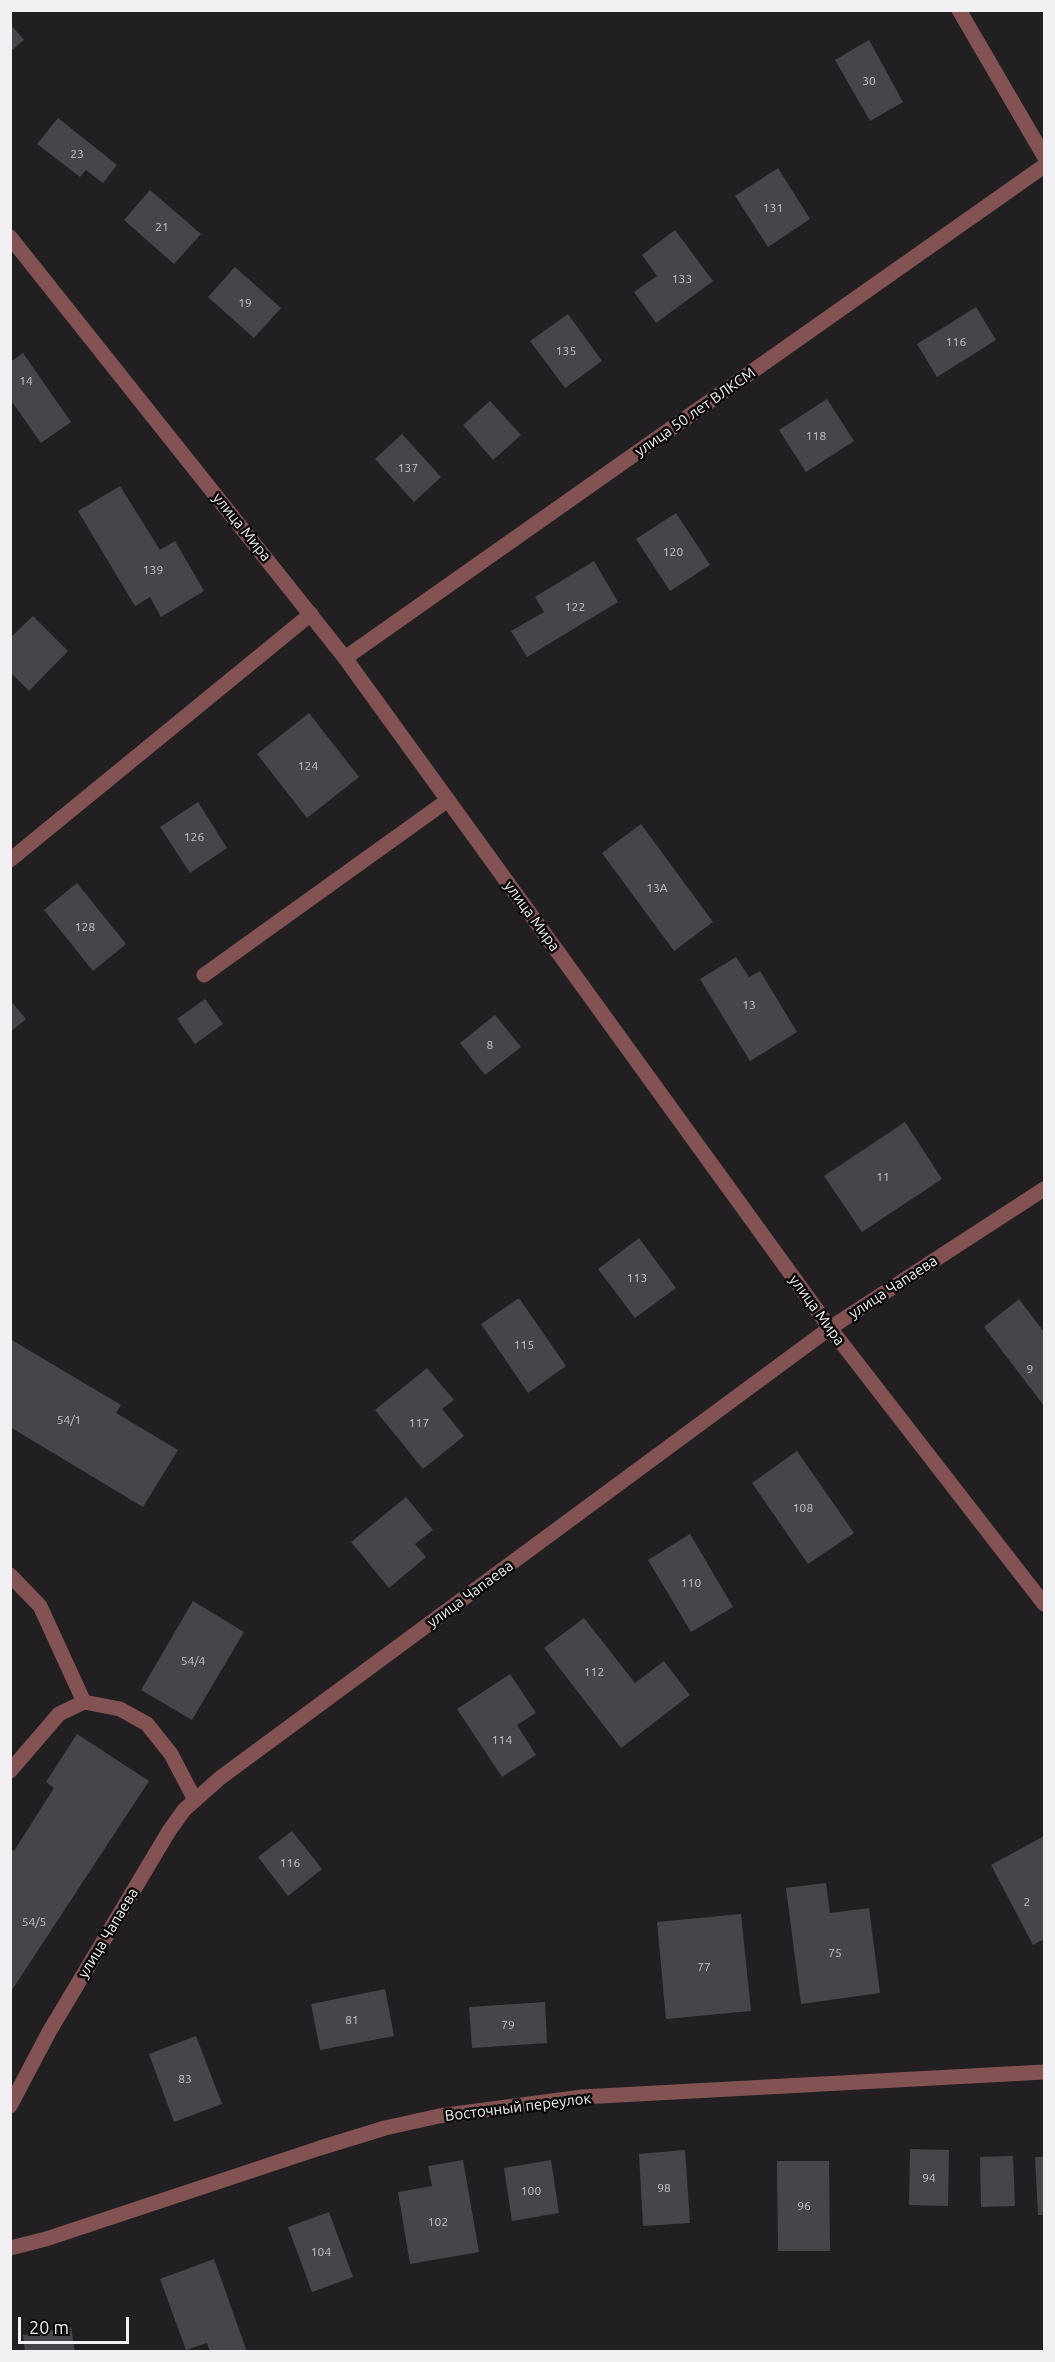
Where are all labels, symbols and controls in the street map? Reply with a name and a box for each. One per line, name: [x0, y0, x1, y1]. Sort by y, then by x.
house number: 30: [862, 74, 876, 88]
house number: 23: [70, 147, 84, 161]
house number: 131: [763, 201, 783, 215]
house number: 21: [155, 220, 169, 234]
house number: 133: [672, 272, 692, 286]
house number: 19: [238, 296, 252, 310]
house number: 116: [946, 335, 966, 349]
house number: 135: [556, 344, 576, 358]
street label: улица 50 лет ВЛКСМ: [631, 364, 759, 460]
house number: 14: [19, 374, 33, 388]
house number: 118: [806, 429, 826, 443]
house number: 137: [398, 461, 418, 475]
street label: улица Мира: [209, 489, 275, 565]
house number: 120: [663, 545, 683, 559]
house number: 139: [143, 563, 163, 577]
house number: 122: [565, 600, 585, 614]
house number: 124: [298, 759, 318, 773]
house number: 126: [184, 830, 204, 844]
street label: улица Мира: [500, 877, 564, 955]
house number: 13А: [646, 881, 668, 895]
house number: 128: [75, 920, 95, 934]
house number: 13: [742, 998, 756, 1012]
house number: 8: [487, 1038, 493, 1052]
house number: 11: [876, 1170, 890, 1184]
street label: улица Чапаева: [845, 1252, 941, 1322]
house number: 113: [627, 1271, 647, 1285]
street label: улица Мира: [785, 1271, 849, 1349]
house number: 115: [514, 1338, 534, 1352]
house number: 9: [1027, 1362, 1033, 1376]
house number: 54/1: [57, 1413, 81, 1427]
house number: 117: [409, 1416, 429, 1430]
house number: 108: [793, 1501, 813, 1515]
street label: улица Чапаева: [423, 1557, 517, 1631]
house number: 110: [681, 1576, 701, 1590]
house number: 54/4: [181, 1654, 205, 1668]
house number: 112: [584, 1665, 604, 1679]
house number: 114: [492, 1733, 512, 1747]
house number: 116: [280, 1856, 300, 1870]
street label: улица Чапаева: [74, 1885, 142, 1981]
house number: 2: [1024, 1895, 1030, 1909]
house number: 54/5: [22, 1915, 46, 1929]
house number: 75: [828, 1946, 842, 1960]
house number: 77: [697, 1960, 711, 1974]
house number: 81: [345, 2013, 359, 2027]
house number: 79: [501, 2018, 515, 2032]
house number: 83: [178, 2072, 192, 2086]
street label: Восточный переулок: [444, 2089, 592, 2125]
house number: 94: [922, 2171, 936, 2185]
house number: 98: [657, 2181, 671, 2195]
house number: 100: [521, 2184, 541, 2198]
house number: 96: [797, 2199, 811, 2213]
house number: 102: [428, 2215, 448, 2229]
house number: 104: [311, 2245, 331, 2259]
scale bar: [21, 2305, 132, 2343]
text: 20 m: [29, 2317, 69, 2337]

